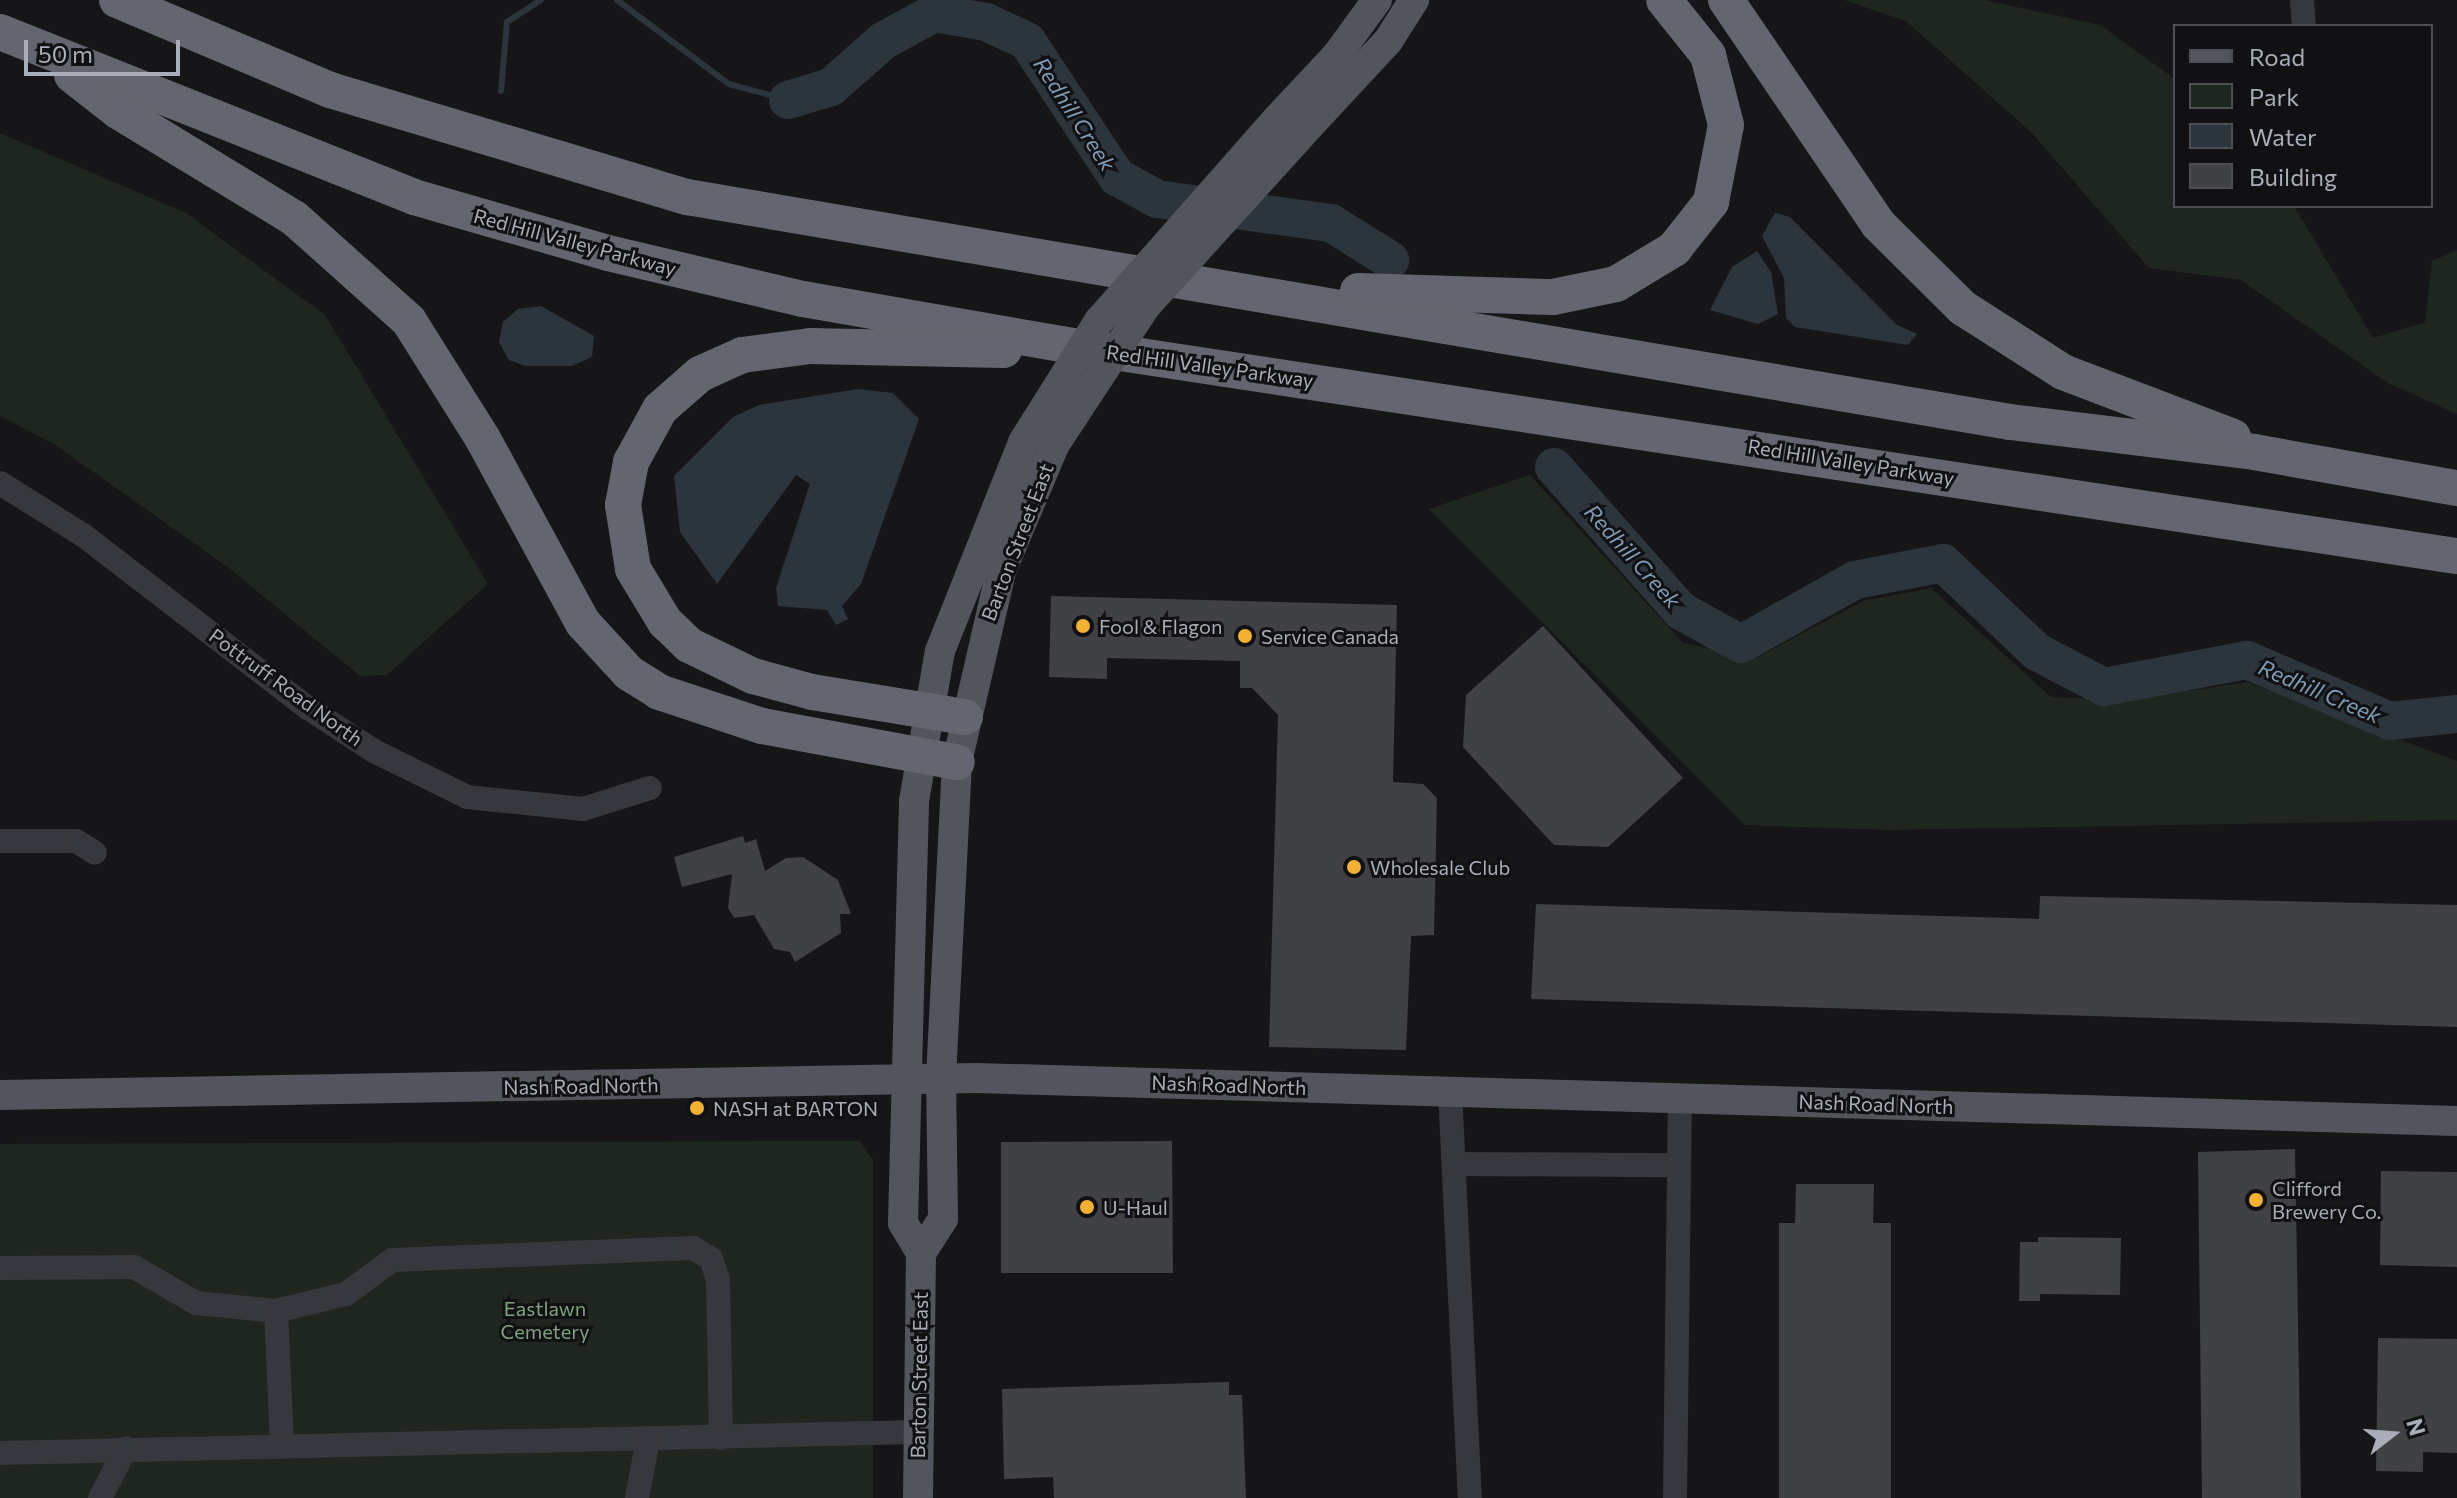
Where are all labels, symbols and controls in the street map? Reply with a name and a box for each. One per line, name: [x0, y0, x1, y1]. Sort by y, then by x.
scale bar: [28, 24, 184, 74]
legend: [2173, 24, 2433, 208]
text: 50 m: [38, 39, 93, 68]
text: Road: [2249, 42, 2305, 71]
water label: Redhill Creek: [1028, 52, 1122, 176]
text: Park: [2249, 82, 2299, 111]
text: Water: [2249, 122, 2317, 151]
text: Building: [2249, 162, 2337, 191]
street label: Red Hill Valley Parkway: [471, 203, 679, 281]
street label: Red Hill Valley Parkway: [1105, 340, 1315, 392]
street label: Red Hill Valley Parkway: [1746, 434, 1956, 490]
street label: Barton Street East: [976, 460, 1058, 624]
water label: Redhill Creek: [1579, 499, 1687, 613]
place label: Fool & Flagon: [1099, 614, 1222, 638]
marker: Fool & Flagon: [1074, 617, 1092, 635]
street label: Pottruff Road North: [205, 623, 367, 751]
place label: Service Canada: [1261, 624, 1399, 648]
marker: Service Canada: [1236, 627, 1254, 645]
water label: Redhill Creek: [2255, 653, 2385, 729]
place label: Wholesale Club: [1370, 855, 1510, 879]
marker: Wholesale Club: [1345, 858, 1363, 876]
street label: Nash Road North: [1151, 1070, 1307, 1100]
street label: Nash Road North: [503, 1073, 659, 1099]
street label: Nash Road North: [1798, 1089, 1954, 1119]
place label: NASH at BARTON: [713, 1096, 878, 1120]
marker: NASH at BARTON: [688, 1099, 706, 1117]
place label: Clifford Brewery Co.: [2272, 1176, 2381, 1223]
marker: Clifford Brewery Co.: [2247, 1191, 2265, 1209]
place label: U-Haul: [1103, 1195, 1168, 1219]
marker: U-Haul: [1078, 1198, 1096, 1216]
street label: Barton Street East: [906, 1292, 932, 1458]
park label: Eastlawn Cemetery: [500, 1297, 590, 1344]
north arrow: [2353, 1394, 2433, 1474]
text: N: [2401, 1415, 2432, 1439]

